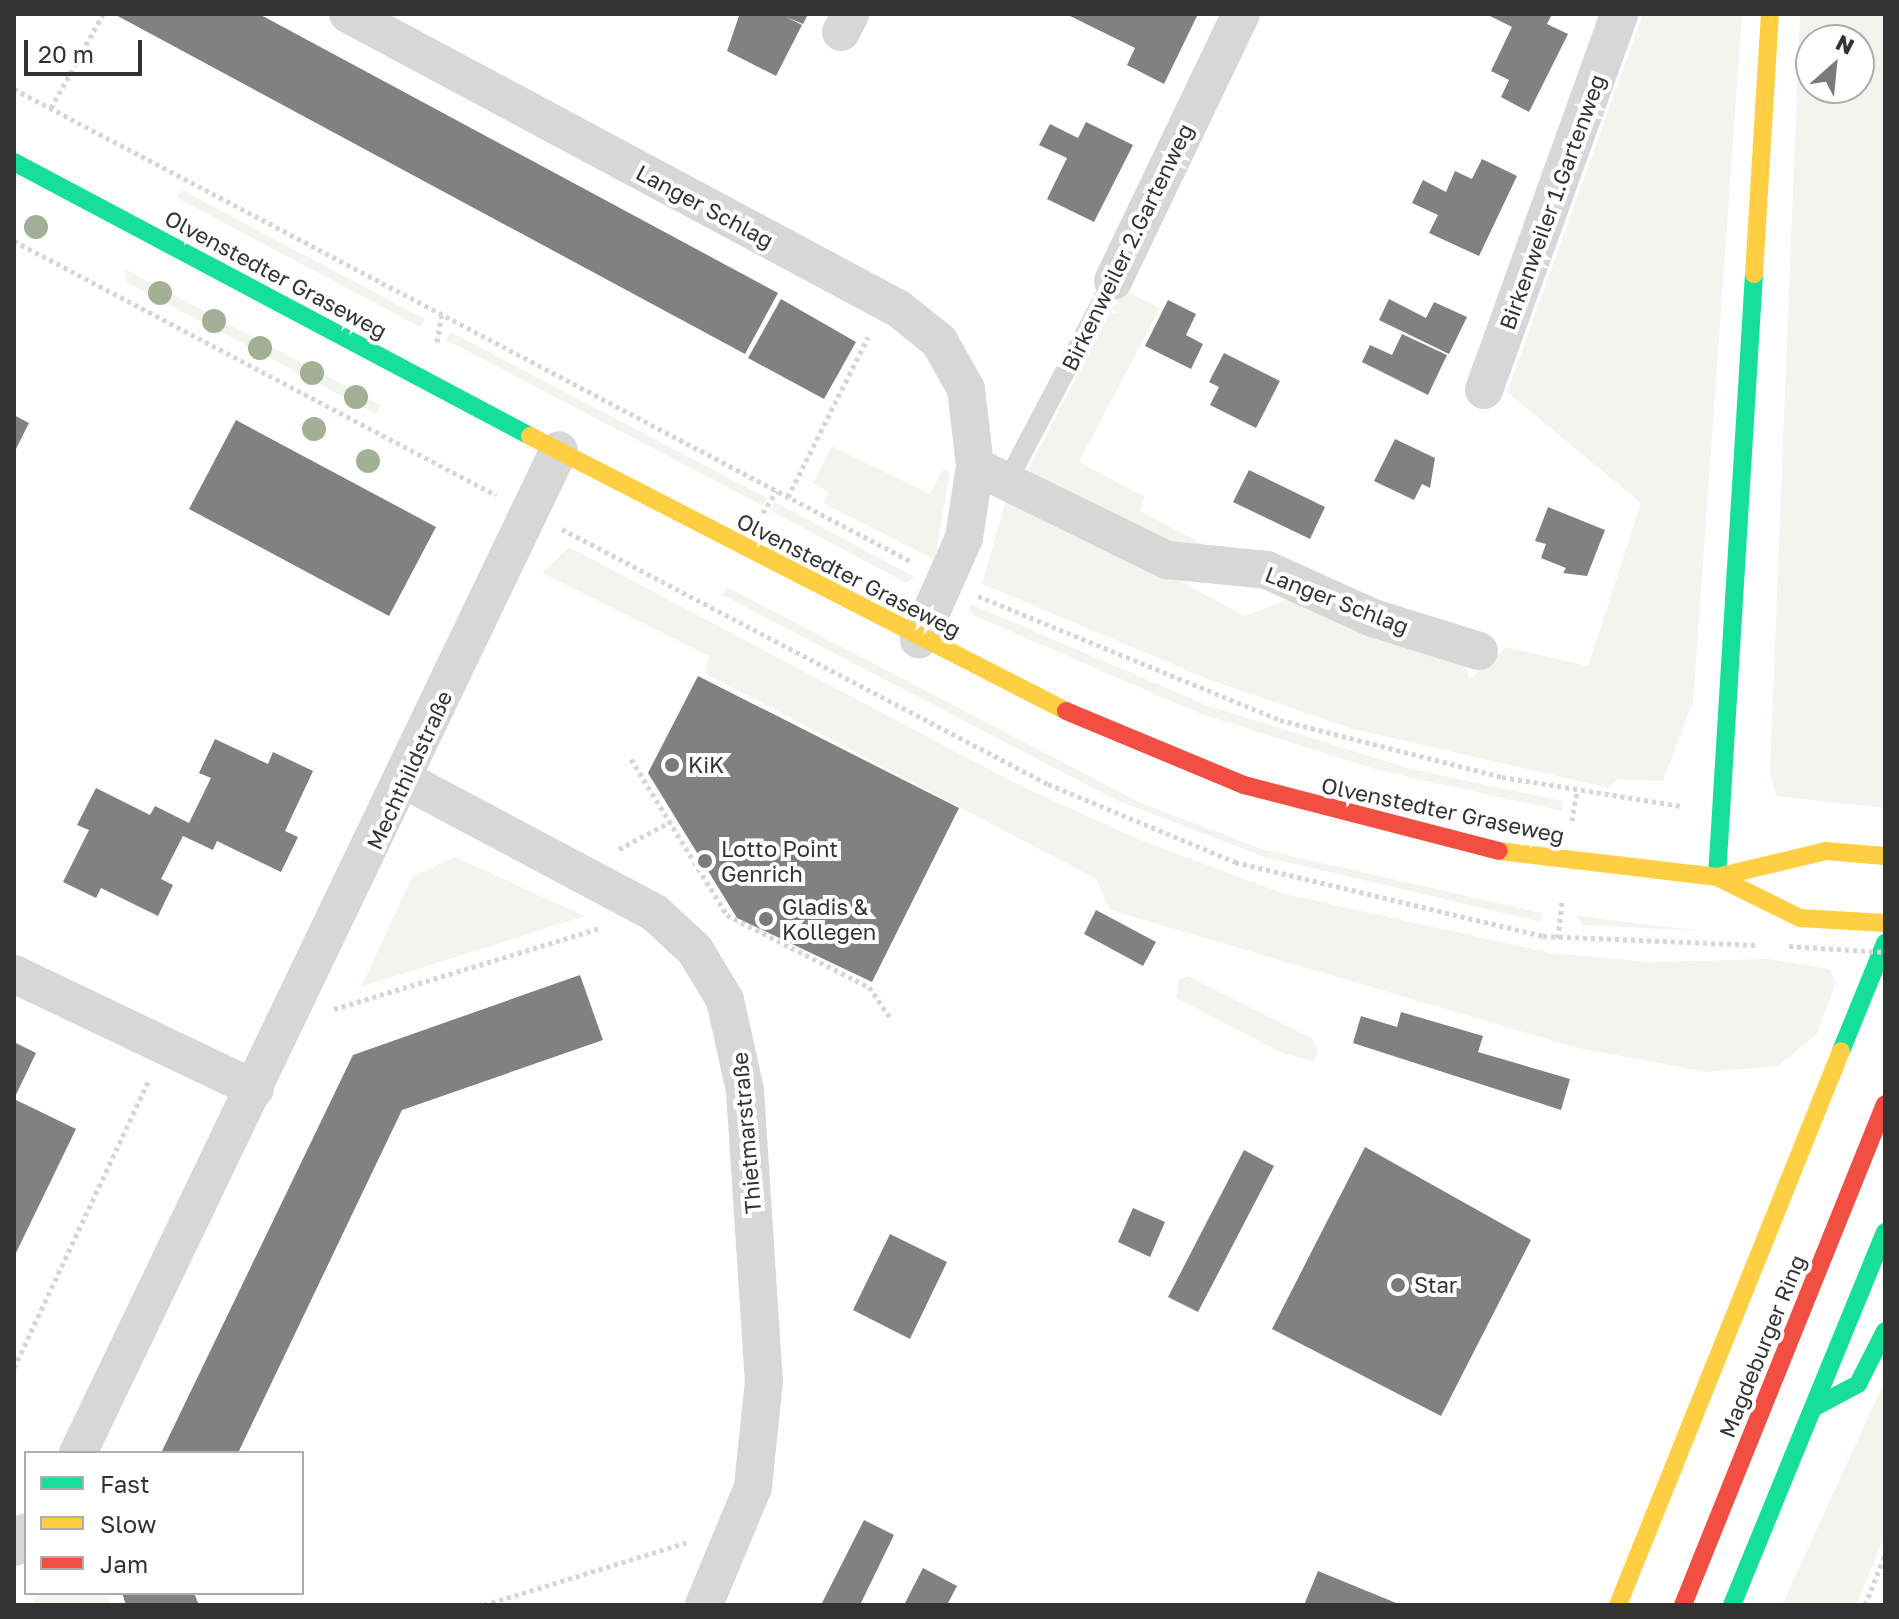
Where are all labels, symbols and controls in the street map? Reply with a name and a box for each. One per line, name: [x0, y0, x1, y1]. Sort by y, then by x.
scale bar: [28, 24, 146, 74]
north arrow: [1795, 24, 1875, 104]
text: N: [1832, 28, 1859, 60]
text: 20 m: [38, 39, 94, 68]
street label: Birkenweiler 1.Gartenweg: [1493, 71, 1611, 333]
street label: Birkenweiler 2.Gartenweg: [1056, 119, 1198, 375]
street label: Langer Schlag: [632, 159, 778, 253]
street label: Olvenstedter Graseweg: [160, 204, 392, 344]
street label: Olvenstedter Graseweg: [733, 507, 965, 643]
street label: Langer Schlag: [1261, 560, 1413, 640]
street label: Mechthildstraße: [361, 686, 457, 854]
place label: KiK: [688, 752, 724, 778]
marker: KiK: [663, 756, 681, 774]
street label: Olvenstedter Graseweg: [1319, 771, 1567, 849]
place label: Lotto Point Genrich: [721, 835, 838, 886]
marker: Lotto Point Genrich: [696, 852, 714, 870]
place label: Gladis & Kollegen: [782, 893, 876, 944]
marker: Gladis & Kollegen: [757, 910, 775, 928]
street label: Thietmarstraße: [726, 1051, 766, 1215]
street label: Magdeburger Ring: [1713, 1251, 1811, 1441]
place label: Star: [1414, 1272, 1457, 1298]
marker: Star: [1389, 1276, 1407, 1294]
legend: [24, 1451, 304, 1595]
text: Fast: [100, 1469, 150, 1498]
text: Slow: [100, 1509, 156, 1538]
text: Jam: [100, 1549, 148, 1578]

